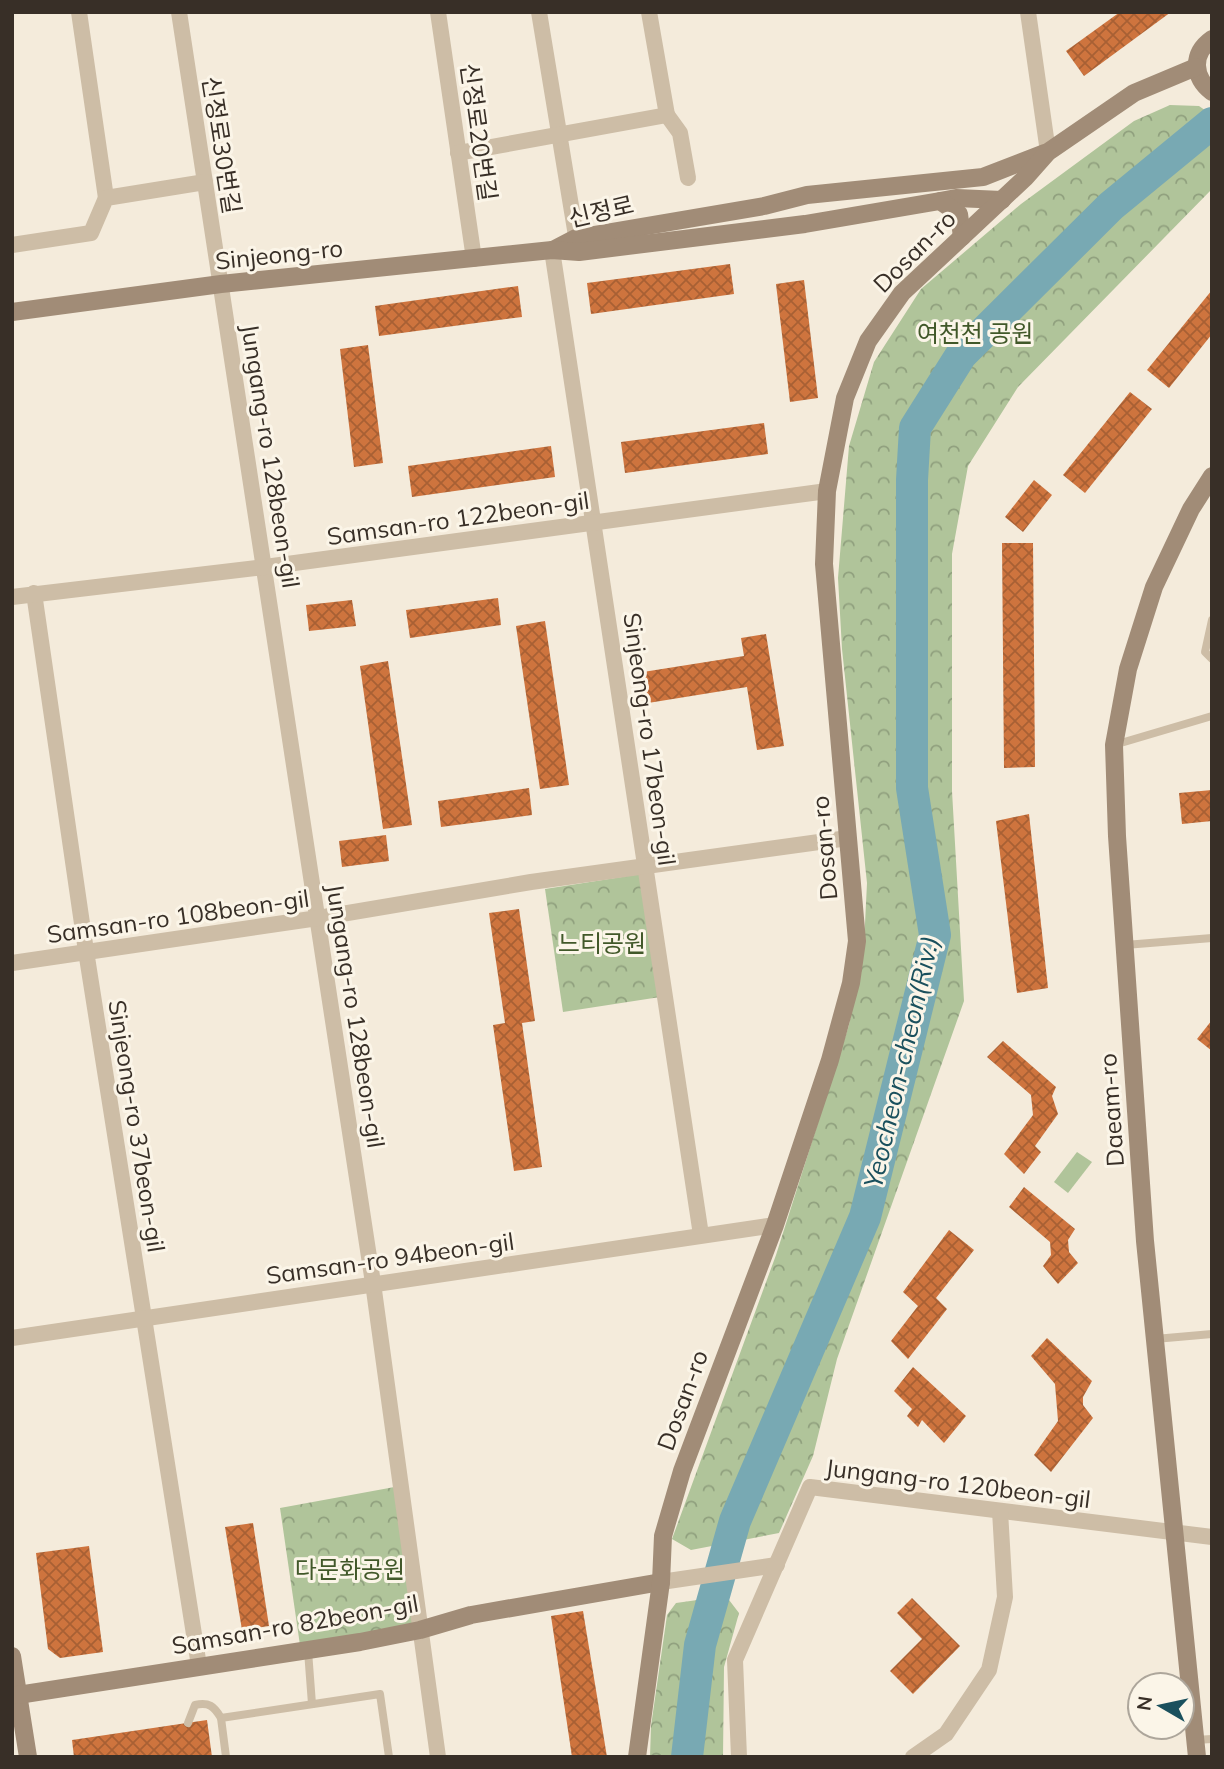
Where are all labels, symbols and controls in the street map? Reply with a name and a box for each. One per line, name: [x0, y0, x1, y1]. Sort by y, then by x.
street label: 신정로20번길: [454, 61, 504, 203]
street label: 신정로30번길: [196, 74, 248, 216]
street label: 신정로: [565, 189, 637, 233]
street label: Dosan-ro: [866, 203, 962, 299]
street label: Sinjeong-ro: [214, 232, 344, 276]
park label: 여천천 공원: [917, 318, 1033, 348]
street label: Jungang-ro 128beon-gil: [235, 322, 307, 590]
street label: Samsan-ro 122beon-gil: [325, 485, 591, 551]
street label: Sinjeong-ro 17beon-gil: [617, 611, 683, 867]
street label: Dosan-ro: [805, 795, 843, 901]
street label: Jungang-ro 128beon-gil: [320, 882, 392, 1150]
street label: Samsan-ro 108beon-gil: [45, 883, 311, 949]
park label: 느티공원: [558, 928, 646, 958]
water label: Yeocheon-cheon(Riv.): [856, 933, 946, 1191]
street label: Sinjeong-ro 37beon-gil: [102, 998, 172, 1254]
street label: Daeam-ro: [1092, 1052, 1130, 1168]
street label: Samsan-ro 94beon-gil: [264, 1226, 516, 1290]
street label: Dosan-ro: [650, 1346, 714, 1454]
street label: Jungang-ro 120beon-gil: [824, 1452, 1092, 1514]
park label: 다문화공원: [295, 1554, 405, 1584]
street label: Samsan-ro 82beon-gil: [169, 1588, 421, 1660]
north arrow: [1126, 1671, 1196, 1741]
text: N: [1131, 1694, 1157, 1712]

